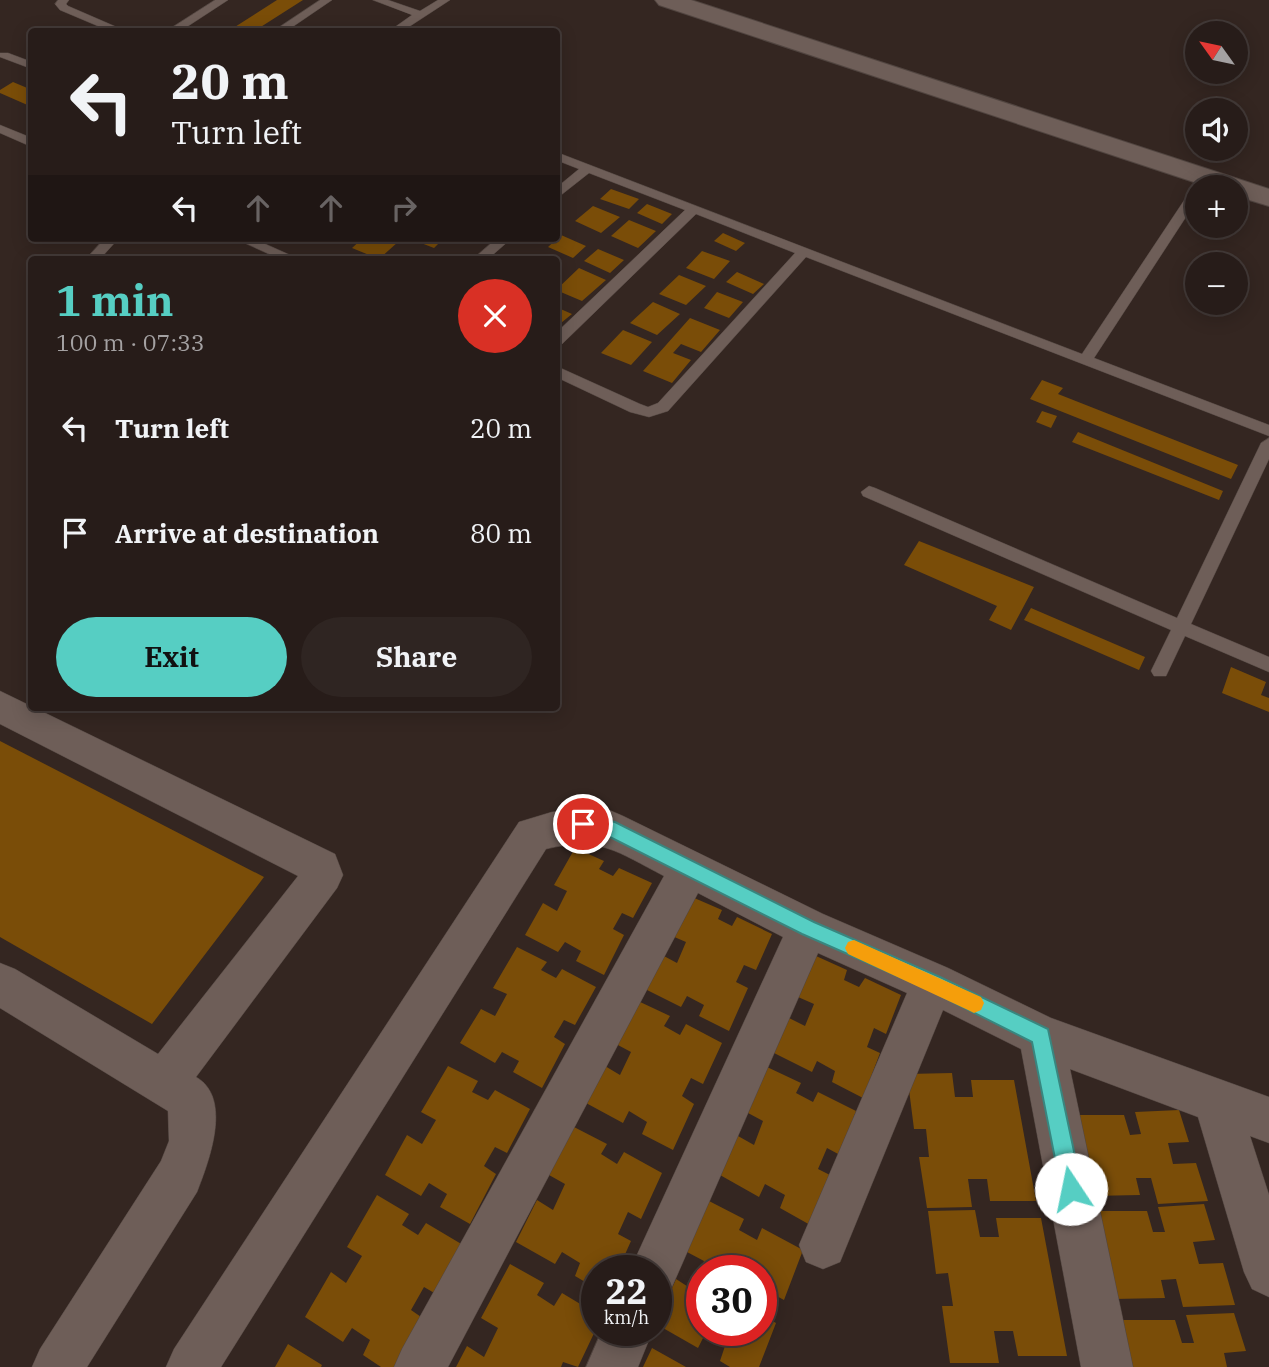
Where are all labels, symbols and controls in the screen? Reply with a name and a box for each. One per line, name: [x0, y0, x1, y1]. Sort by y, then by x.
north arrow: [1185, 21, 1248, 84]
map controls: [1185, 21, 1248, 315]
text: 20 m: [171, 49, 289, 112]
icon: left: [56, 56, 147, 147]
button: sound: [1185, 98, 1248, 161]
text: Turn left: [171, 111, 302, 153]
button: +: [1185, 175, 1248, 238]
icon: left: [166, 189, 204, 227]
icon: ahead: [239, 189, 277, 227]
icon: ahead: [312, 189, 350, 227]
icon: right: [385, 189, 423, 227]
button: −: [1185, 252, 1248, 315]
text: 1 min: [56, 273, 174, 328]
button: close: [458, 279, 532, 353]
text: 100 m · 07:33: [56, 327, 205, 357]
icon: left: [56, 409, 94, 447]
text: Turn left: [115, 411, 229, 445]
text: 20 m: [470, 411, 532, 445]
icon: arrive: [56, 514, 94, 552]
text: Arrive at destination: [115, 516, 379, 550]
text: 80 m: [470, 516, 532, 550]
button: Exit: [56, 617, 287, 697]
button: Share: [301, 617, 532, 697]
pin: [553, 794, 613, 854]
icon: arrive: [564, 805, 602, 843]
position arrow: [1034, 1152, 1108, 1226]
speed limit sign: 30: [686, 1255, 777, 1346]
text: 22: [605, 1268, 648, 1314]
text: km/h: [604, 1306, 649, 1329]

